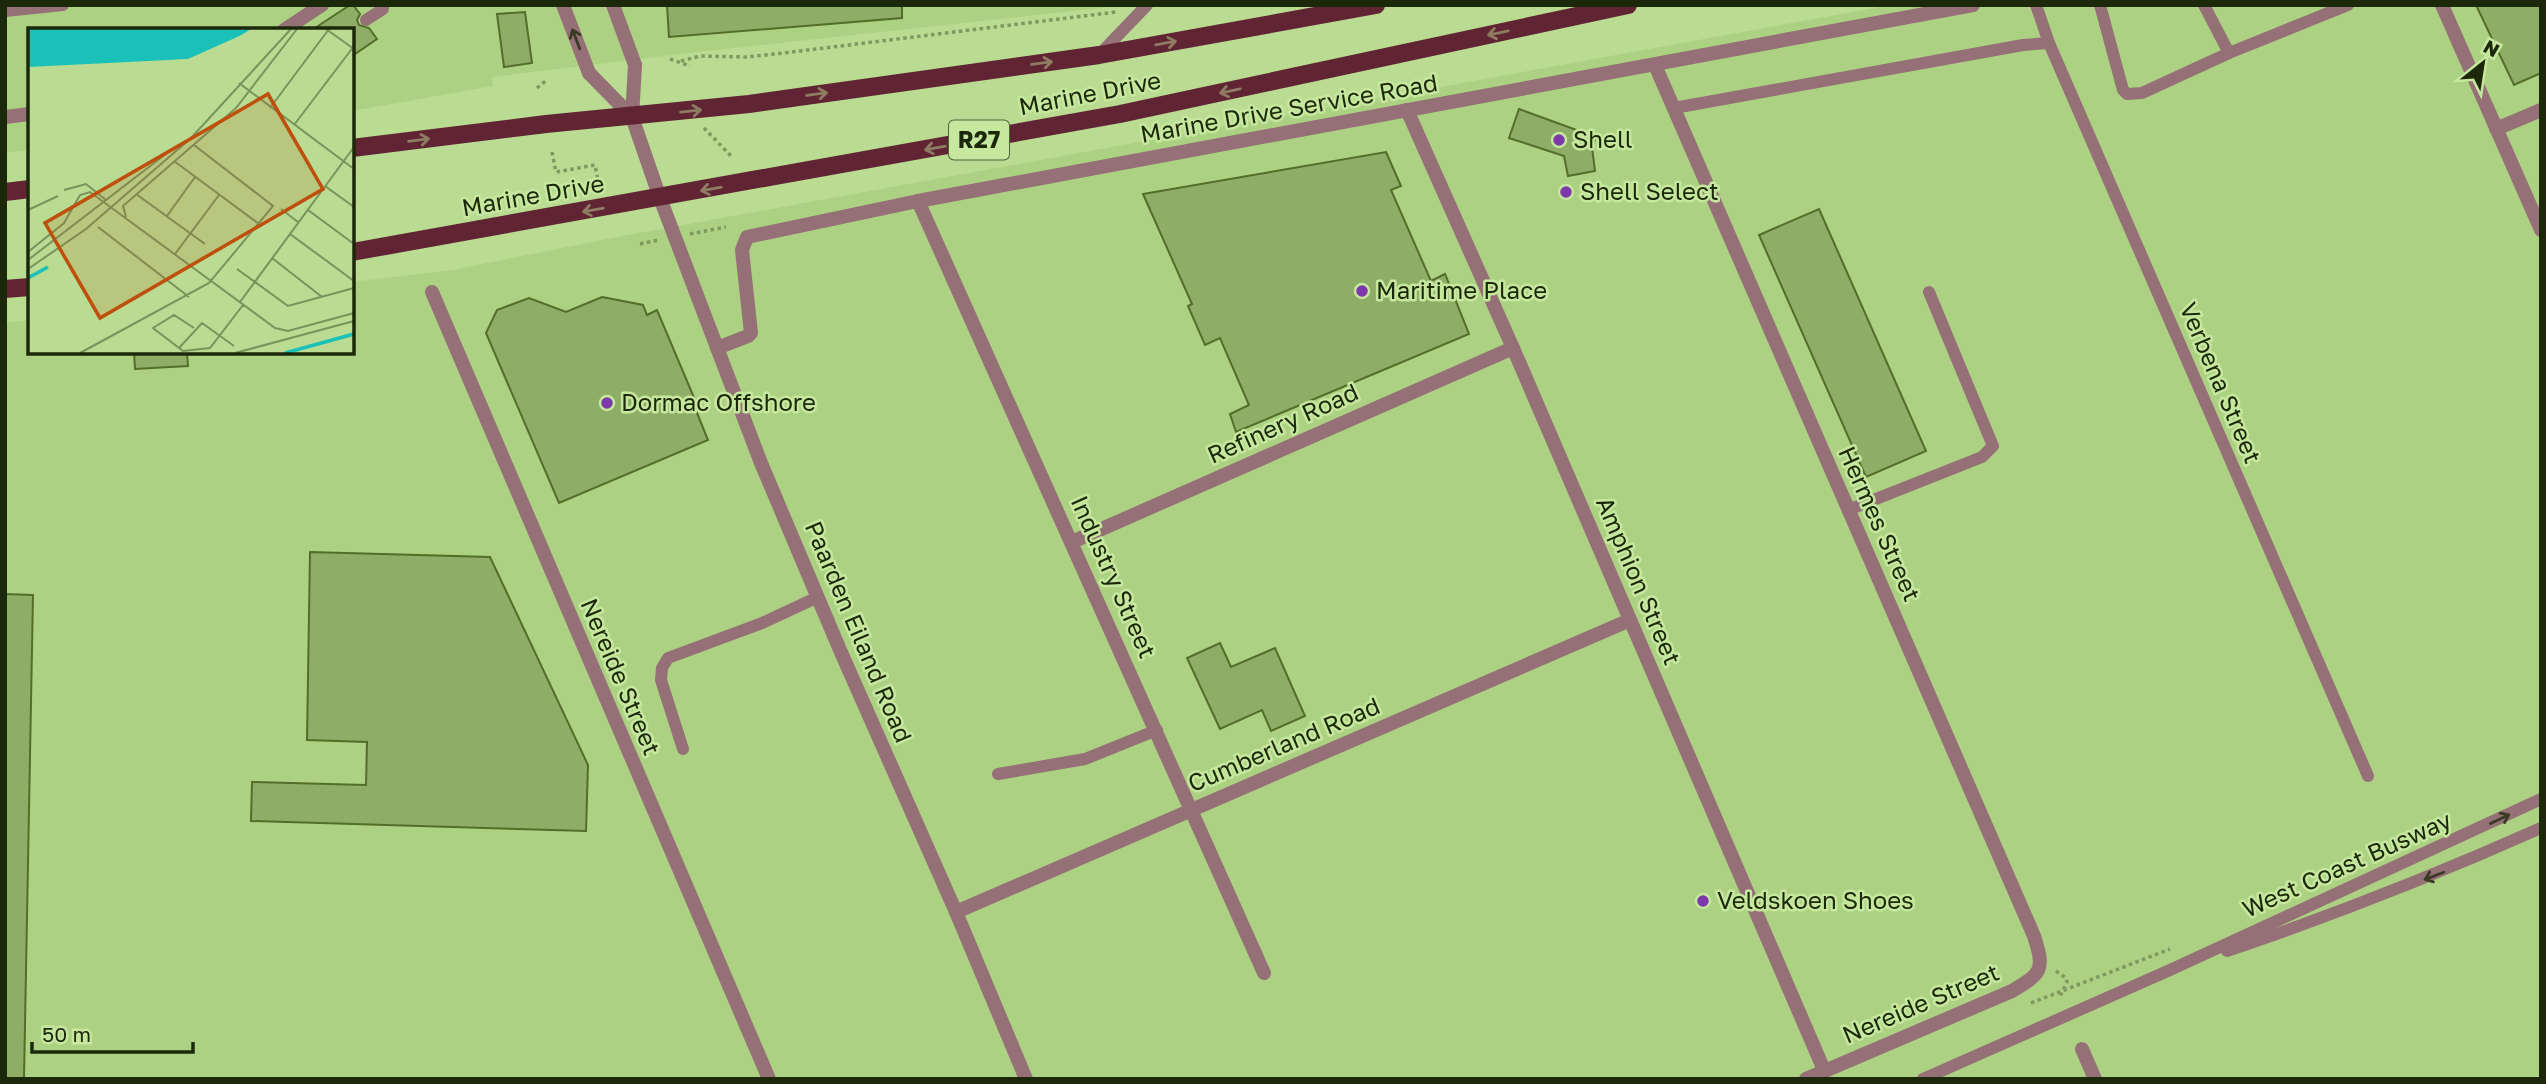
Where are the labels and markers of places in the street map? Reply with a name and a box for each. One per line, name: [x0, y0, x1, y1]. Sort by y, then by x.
place label: Shell: [1573, 124, 1632, 153]
marker: Shell: [1551, 132, 1567, 148]
place label: Shell Select: [1580, 176, 1719, 205]
marker: Shell Select: [1558, 184, 1574, 200]
place label: Maritime Place: [1376, 275, 1547, 304]
marker: Maritime Place: [1354, 283, 1370, 299]
place label: Dormac Offshore: [621, 387, 816, 416]
marker: Dormac Offshore: [599, 395, 615, 411]
place label: Veldskoen Shoes: [1717, 885, 1914, 914]
marker: Veldskoen Shoes: [1695, 893, 1711, 909]

